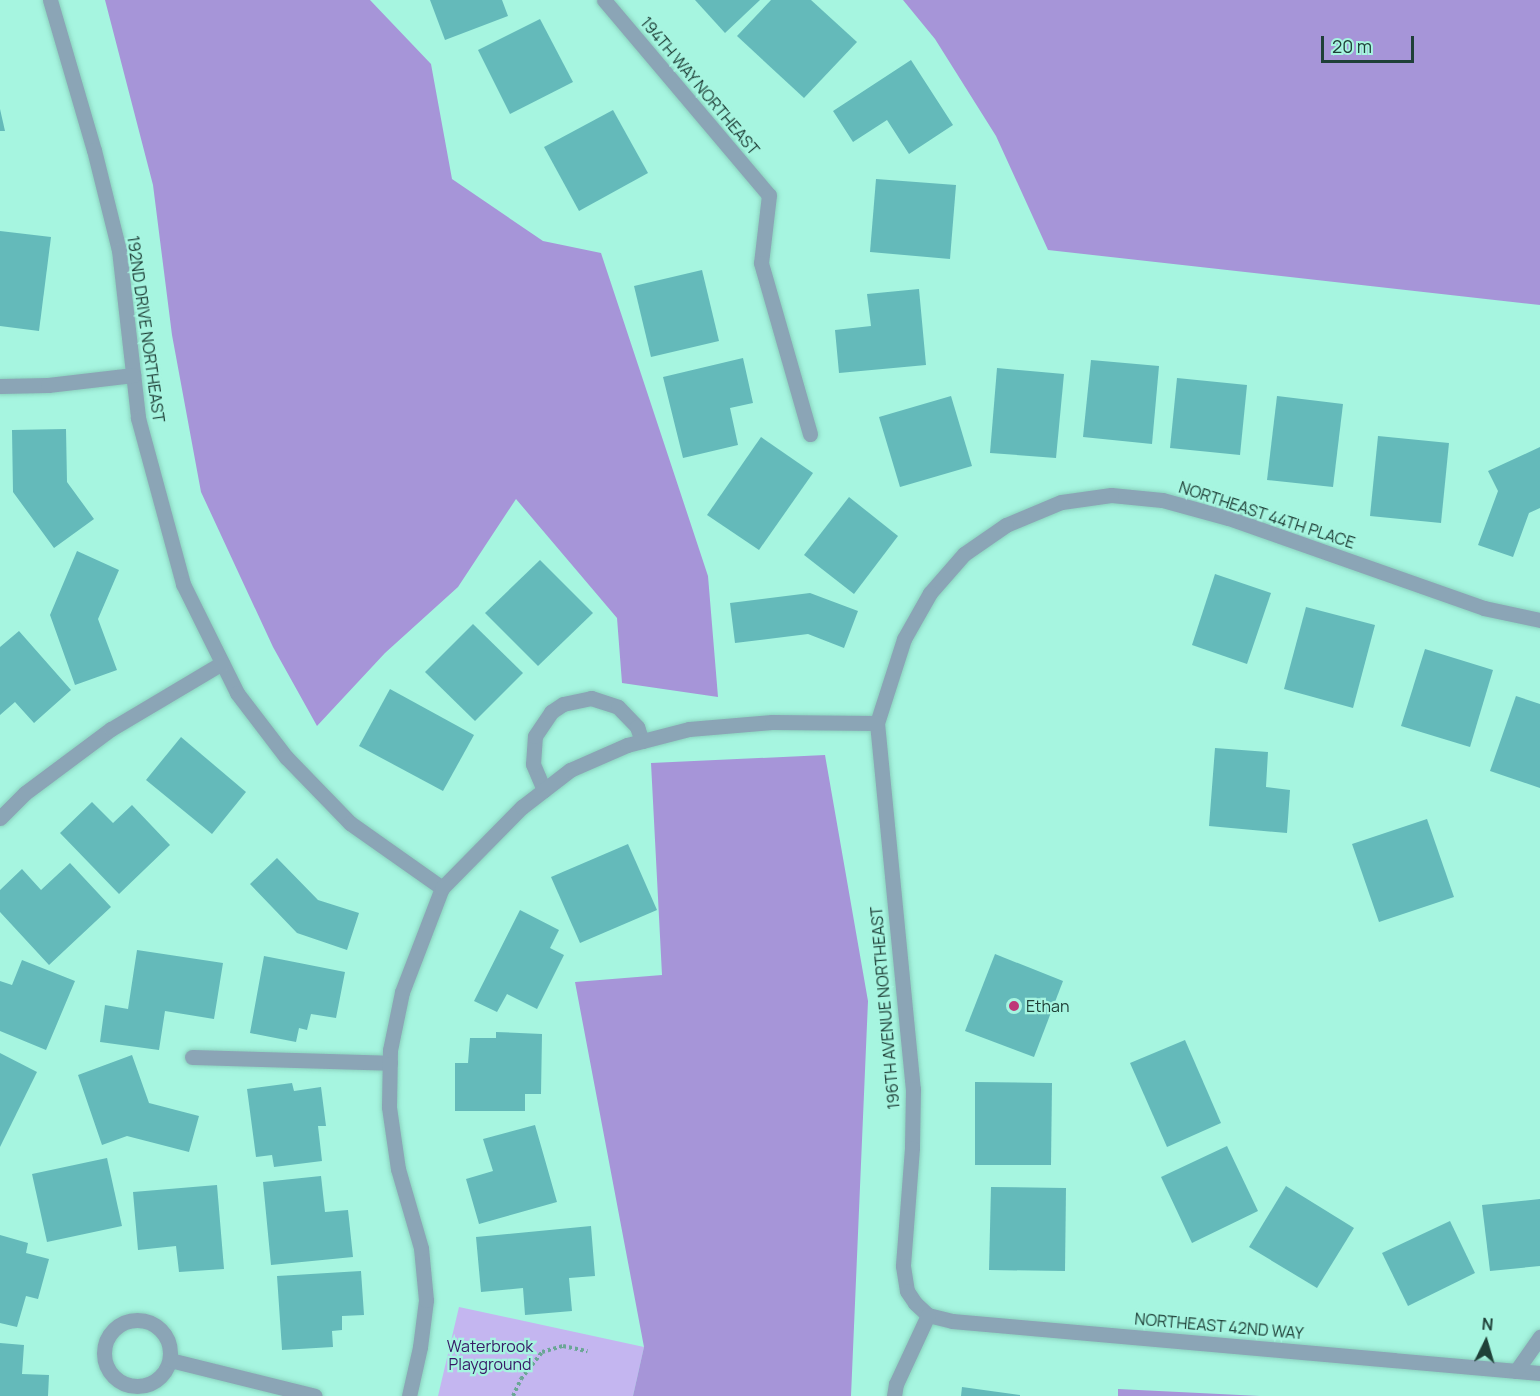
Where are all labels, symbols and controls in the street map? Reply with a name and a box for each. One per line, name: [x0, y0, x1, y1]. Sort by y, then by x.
street label: 194TH WAY NORTHEAST: [636, 13, 764, 159]
scale bar: [1324, 24, 1417, 62]
text: 20 m: [1332, 34, 1372, 58]
street label: 192ND DRIVE NORTHEAST: [123, 234, 169, 424]
street label: NORTHEAST 44TH PLACE: [1176, 477, 1358, 553]
street label: 196TH AVENUE NORTHEAST: [867, 906, 903, 1110]
place label: Ethan: [1026, 996, 1069, 1016]
marker: Ethan: [1007, 999, 1021, 1013]
street label: NORTHEAST 42ND WAY: [1133, 1309, 1305, 1343]
north arrow: [1456, 1312, 1516, 1372]
text: N: [1481, 1313, 1494, 1336]
park label: Waterbrook Playground: [447, 1336, 533, 1374]

